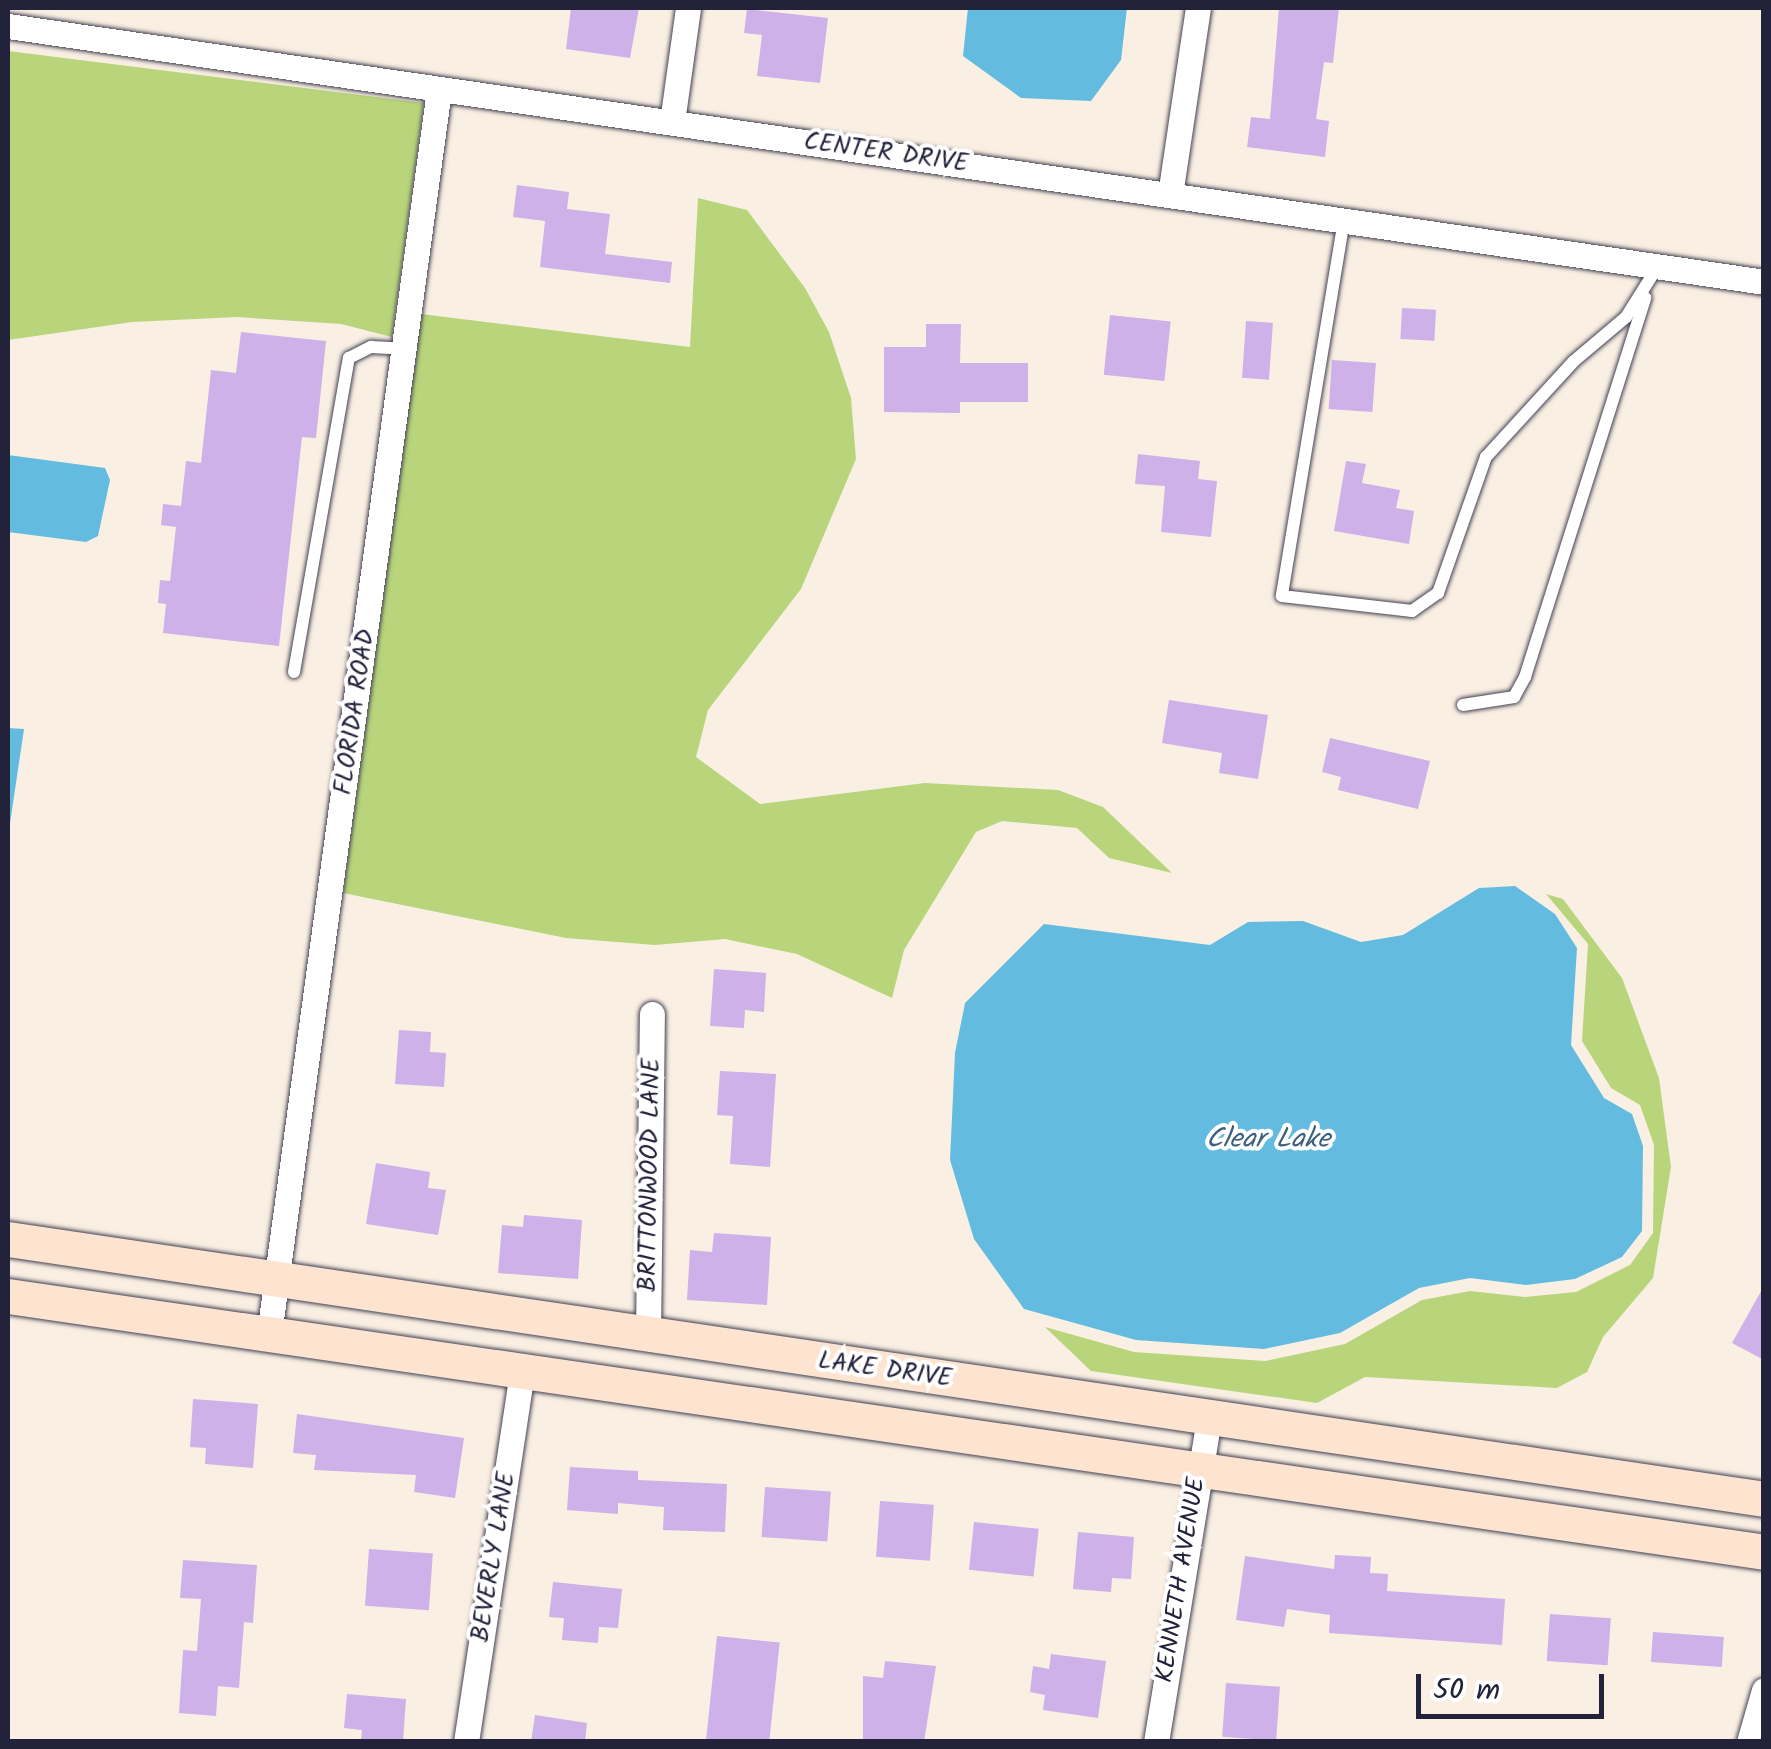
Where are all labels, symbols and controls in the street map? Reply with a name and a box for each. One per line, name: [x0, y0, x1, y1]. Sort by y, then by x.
street label: CENTER DRIVE: [802, 127, 970, 179]
street label: FLORIDA ROAD: [329, 627, 381, 797]
street label: BRITTONWOOD LANE: [633, 1058, 667, 1292]
water label: Clear Lake: [1206, 1123, 1330, 1157]
street label: LAKE DRIVE: [816, 1346, 954, 1394]
street label: BEVERLY LANE: [466, 1470, 522, 1644]
street label: KENNETH AVENUE: [1150, 1475, 1212, 1685]
scale bar: [1421, 1654, 1608, 1716]
text: 50 m: [1433, 1667, 1500, 1715]

